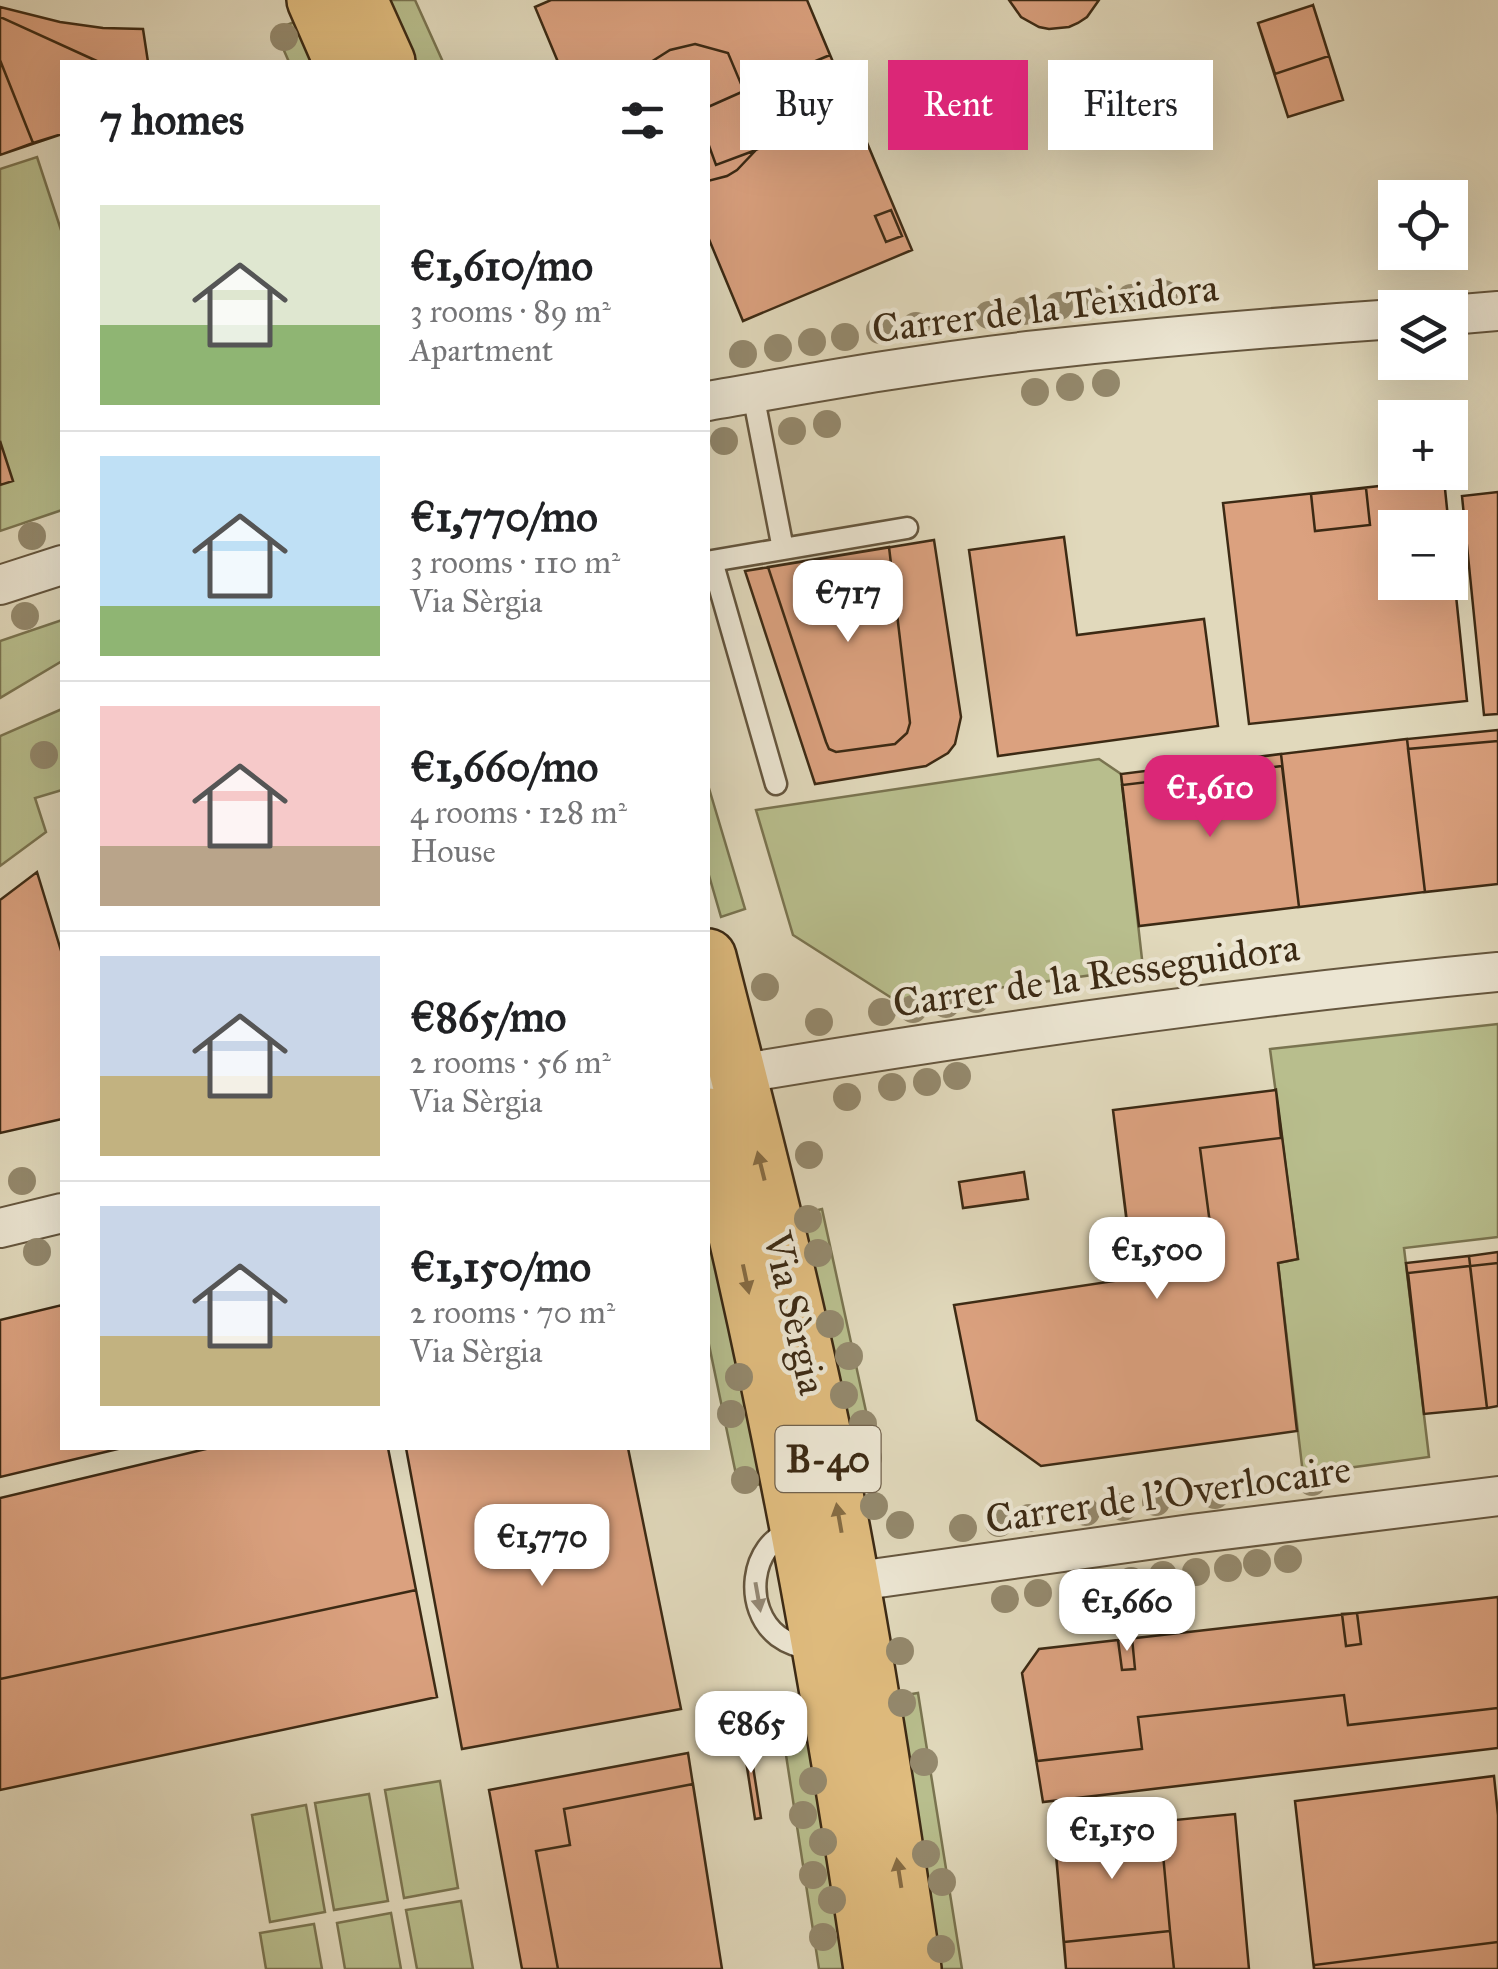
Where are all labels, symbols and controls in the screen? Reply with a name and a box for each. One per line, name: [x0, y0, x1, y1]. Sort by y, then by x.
chip: Buy: [740, 60, 868, 150]
chip: Rent: [888, 60, 1028, 150]
chip: Filters: [1048, 60, 1213, 150]
icon: filters: [615, 93, 670, 148]
text: 7 homes: [100, 94, 244, 146]
map controls: [1378, 180, 1468, 600]
button: locate: [1378, 180, 1468, 270]
text: €1,610/mo: [410, 240, 593, 292]
icon: home: [180, 245, 300, 365]
street label: Carrer de la Teixidora: [869, 262, 1221, 354]
button: layers: [1378, 290, 1468, 380]
text: 3 rooms · 89 m²: [410, 292, 611, 331]
text: Apartment: [410, 331, 553, 370]
button: +: [1378, 400, 1468, 490]
text: €1,770/mo: [410, 491, 598, 543]
icon: home: [180, 496, 300, 616]
button: −: [1378, 510, 1468, 600]
text: 3 rooms · 110 m²: [410, 543, 620, 582]
pin: €717: [789, 560, 907, 645]
text: €717: [815, 573, 881, 612]
text: Via Sèrgia: [410, 582, 542, 621]
text: €1,660/mo: [410, 741, 598, 793]
icon: home: [180, 746, 300, 866]
pin: €1,610: [1129, 755, 1291, 840]
text: €1,610: [1166, 768, 1254, 807]
text: 4 rooms · 128 m²: [410, 793, 627, 832]
text: House: [410, 832, 496, 871]
street label: Carrer de la Resseguidora: [890, 922, 1302, 1028]
text: €865/mo: [410, 991, 566, 1043]
icon: home: [180, 996, 300, 1116]
text: 2 rooms · 56 m²: [410, 1043, 611, 1082]
text: Via Sèrgia: [410, 1082, 542, 1121]
one-way arrow: [753, 1150, 769, 1181]
pin: €1,500: [1076, 1217, 1238, 1302]
street label: Via Sèrgia: [752, 1226, 838, 1399]
text: €1,500: [1111, 1230, 1203, 1269]
text: €1,150/mo: [410, 1241, 591, 1293]
icon: home: [180, 1246, 300, 1366]
one-way arrow: [739, 1264, 755, 1295]
text: 2 rooms · 70 m²: [410, 1293, 615, 1332]
text: Via Sèrgia: [410, 1332, 542, 1371]
road number: B-40: [776, 1426, 880, 1492]
street label: Carrer de l'Overlocaire: [982, 1444, 1354, 1544]
one-way arrow: [831, 1501, 846, 1533]
pin: €1,770: [461, 1504, 623, 1589]
text: €1,770: [496, 1517, 588, 1556]
pin: €1,660: [1046, 1569, 1208, 1654]
one-way arrow: [751, 1582, 766, 1613]
text: €1,660: [1081, 1582, 1173, 1621]
pin: €865: [692, 1691, 810, 1776]
text: €865: [717, 1704, 785, 1743]
pin: €1,150: [1031, 1797, 1193, 1882]
text: €1,150: [1069, 1810, 1155, 1849]
one-way arrow: [890, 1856, 906, 1888]

